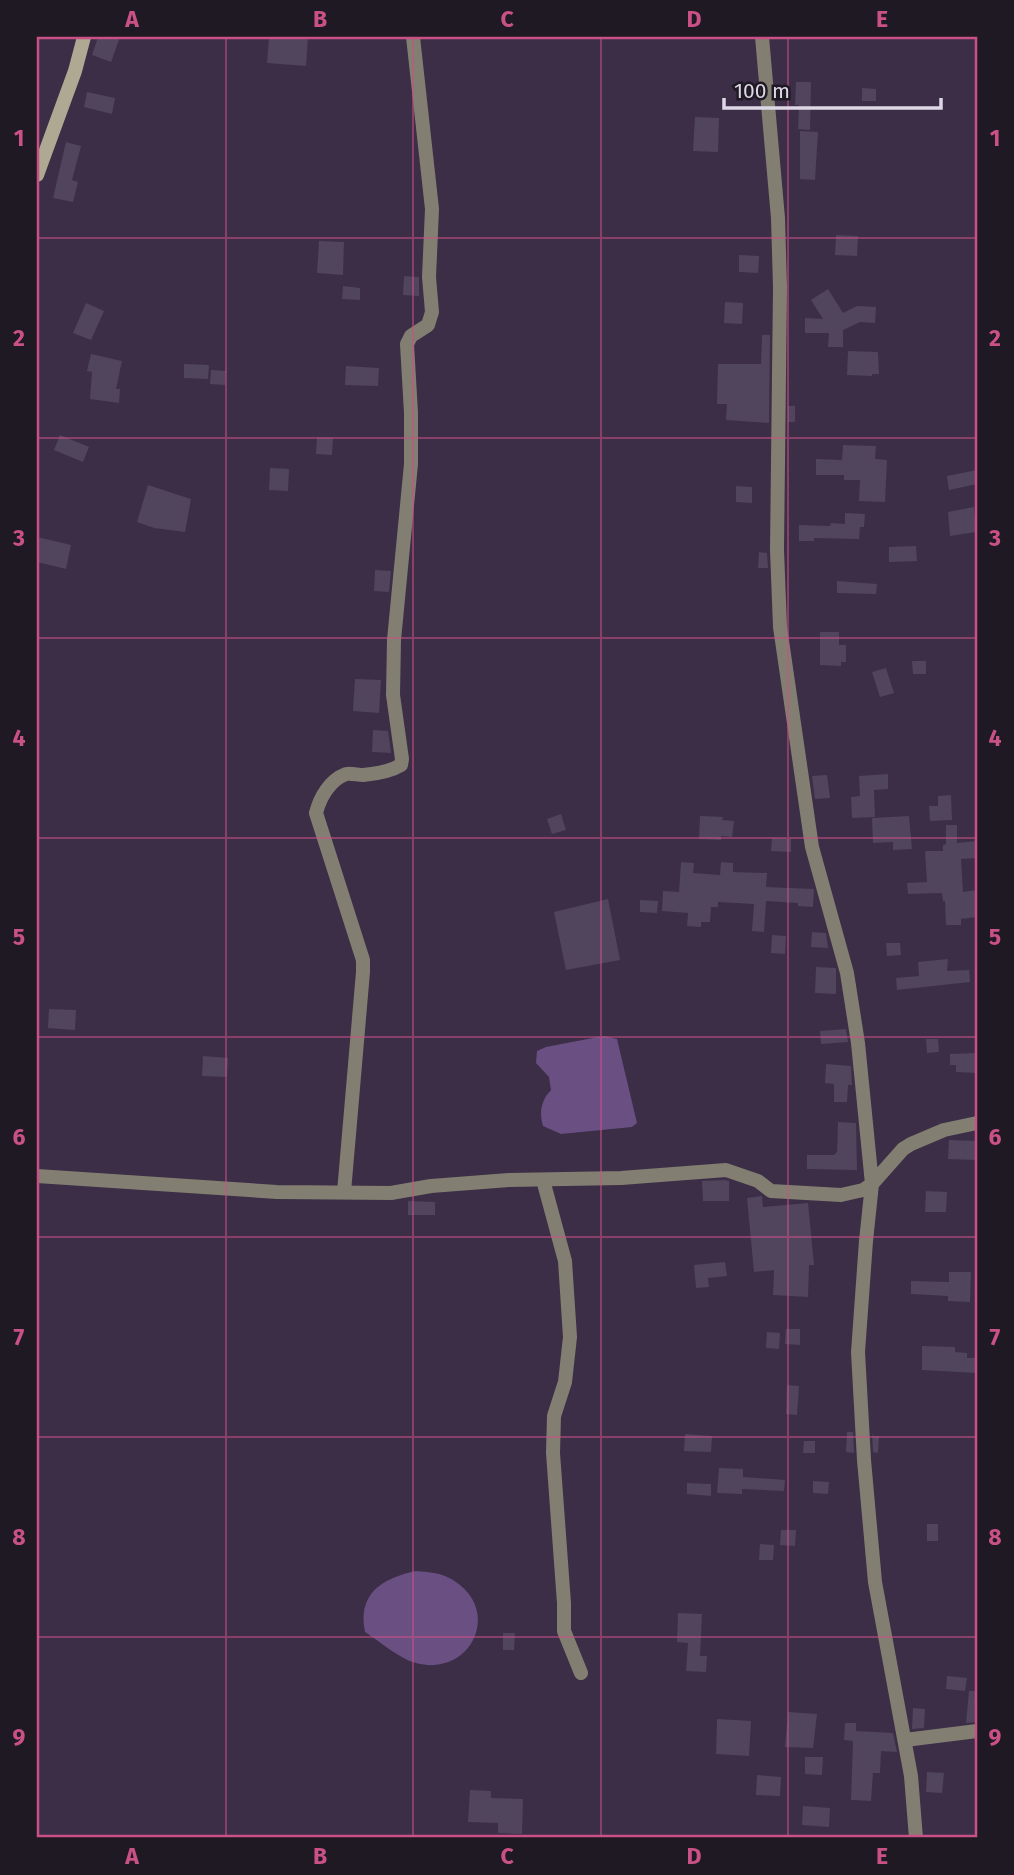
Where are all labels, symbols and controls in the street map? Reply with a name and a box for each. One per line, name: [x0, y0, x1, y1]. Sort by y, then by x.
text: A: [124, 5, 139, 33]
text: B: [313, 5, 327, 33]
text: C: [500, 5, 514, 33]
text: D: [687, 5, 702, 33]
text: E: [876, 5, 888, 33]
scale bar: [724, 66, 940, 110]
text: 100 m: [734, 78, 790, 104]
text: 1: [14, 124, 24, 152]
text: 1: [990, 124, 1000, 152]
text: 2: [13, 324, 25, 352]
text: 2: [989, 324, 1001, 352]
text: 3: [12, 524, 25, 552]
text: 3: [988, 524, 1001, 552]
text: 4: [13, 724, 26, 752]
text: 4: [989, 724, 1002, 752]
text: 5: [13, 923, 25, 951]
text: 5: [989, 923, 1001, 951]
text: 6: [13, 1123, 26, 1151]
text: 6: [989, 1123, 1002, 1151]
text: 7: [14, 1323, 25, 1351]
text: 7: [990, 1323, 1001, 1351]
text: 8: [12, 1523, 26, 1551]
text: 8: [988, 1523, 1002, 1551]
text: 9: [13, 1723, 26, 1751]
text: 9: [989, 1723, 1002, 1751]
text: A: [124, 1842, 139, 1870]
text: B: [313, 1842, 327, 1870]
text: C: [500, 1842, 514, 1870]
text: D: [687, 1842, 702, 1870]
text: E: [876, 1842, 888, 1870]

